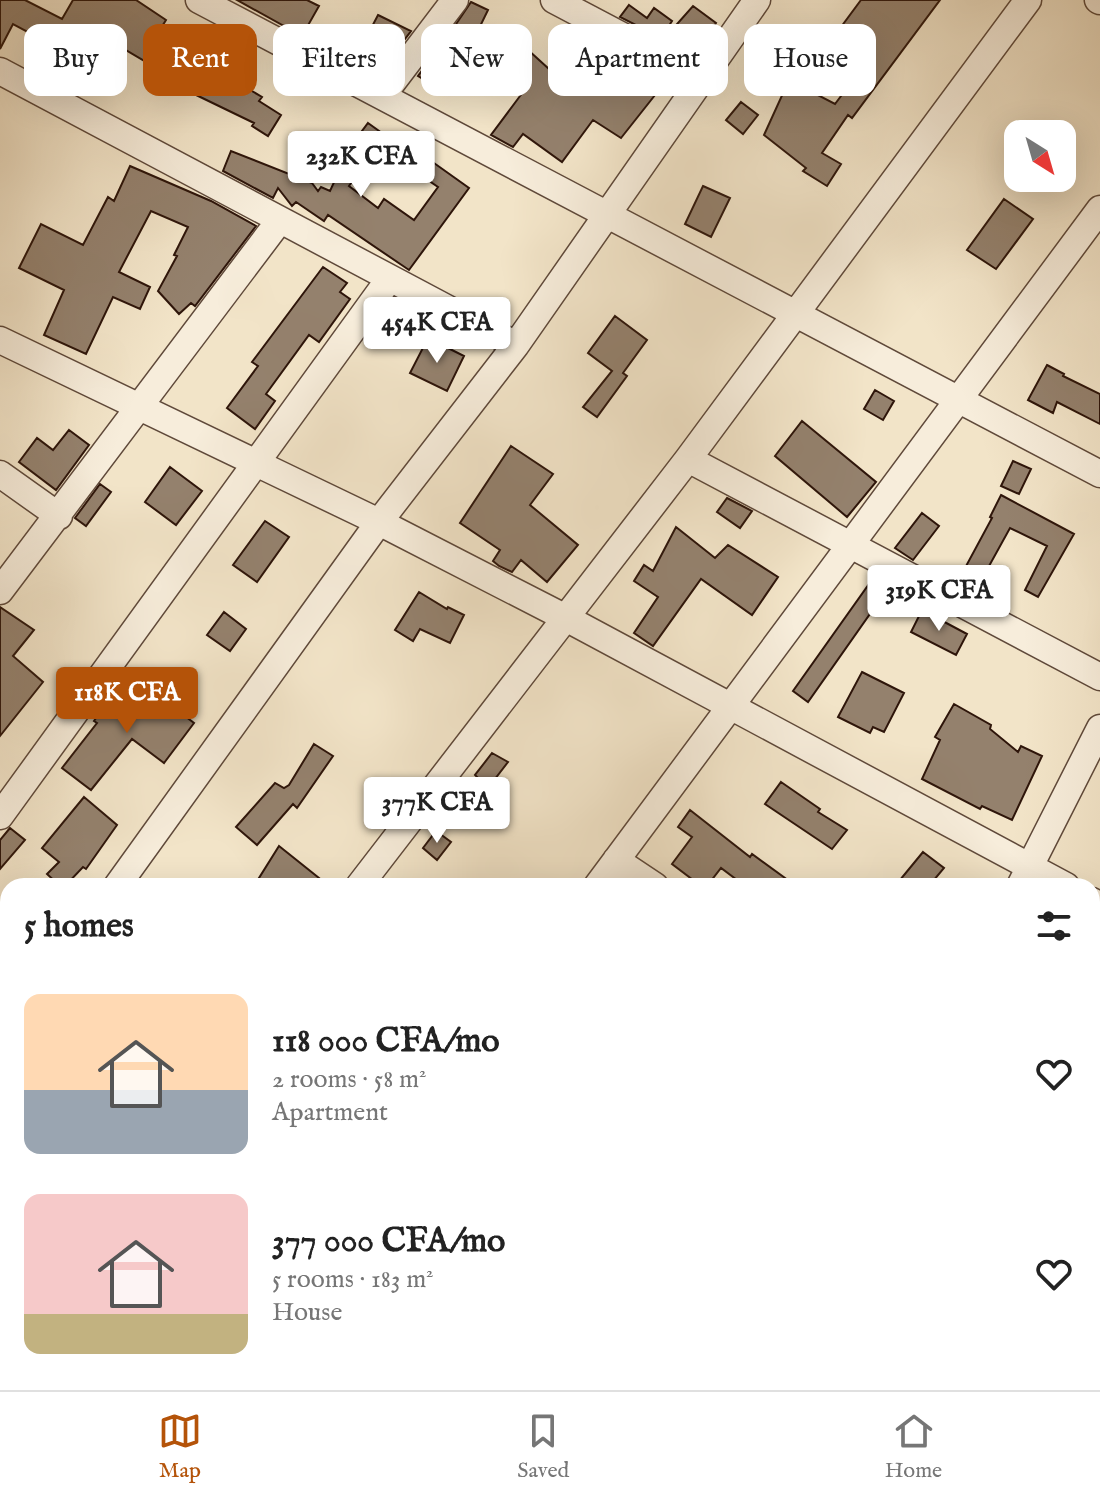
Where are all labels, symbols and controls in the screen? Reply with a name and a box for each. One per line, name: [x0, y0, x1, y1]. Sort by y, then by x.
chip: Buy: [24, 24, 127, 96]
chip: Rent: [143, 24, 257, 96]
chip: Filters: [273, 24, 405, 96]
chip: New: [421, 24, 532, 96]
chip: Apartment: [548, 24, 728, 96]
chip: House: [744, 24, 876, 96]
north arrow: [1004, 120, 1076, 192]
map controls: [1004, 120, 1076, 192]
pin: 232K CFA: [278, 131, 444, 199]
text: 232K CFA: [306, 140, 416, 173]
pin: 454K CFA: [354, 297, 520, 365]
text: 454K CFA: [381, 306, 493, 339]
pin: 319K CFA: [856, 565, 1022, 633]
text: 319K CFA: [885, 574, 993, 607]
pin: 118K CFA: [44, 667, 210, 735]
text: 118K CFA: [74, 676, 180, 709]
pin: 377K CFA: [354, 777, 520, 845]
text: 377K CFA: [382, 786, 492, 819]
icon: filters: [1032, 904, 1076, 948]
text: 5 homes: [24, 905, 134, 948]
text: 118 000 CFA/mo: [272, 1020, 500, 1063]
icon: home: [88, 1026, 184, 1122]
icon: heart: [1032, 1052, 1076, 1096]
text: 2 rooms · 58 m²: [272, 1063, 426, 1096]
text: Apartment: [272, 1096, 388, 1129]
text: 377 000 CFA/mo: [272, 1220, 505, 1263]
icon: home: [88, 1226, 184, 1322]
icon: heart: [1032, 1252, 1076, 1296]
text: 5 rooms · 183 m²: [272, 1263, 434, 1296]
text: House: [272, 1296, 342, 1329]
tab: Map: [158, 1409, 202, 1485]
tab: Saved: [517, 1409, 569, 1485]
tab: Home: [885, 1409, 942, 1485]

